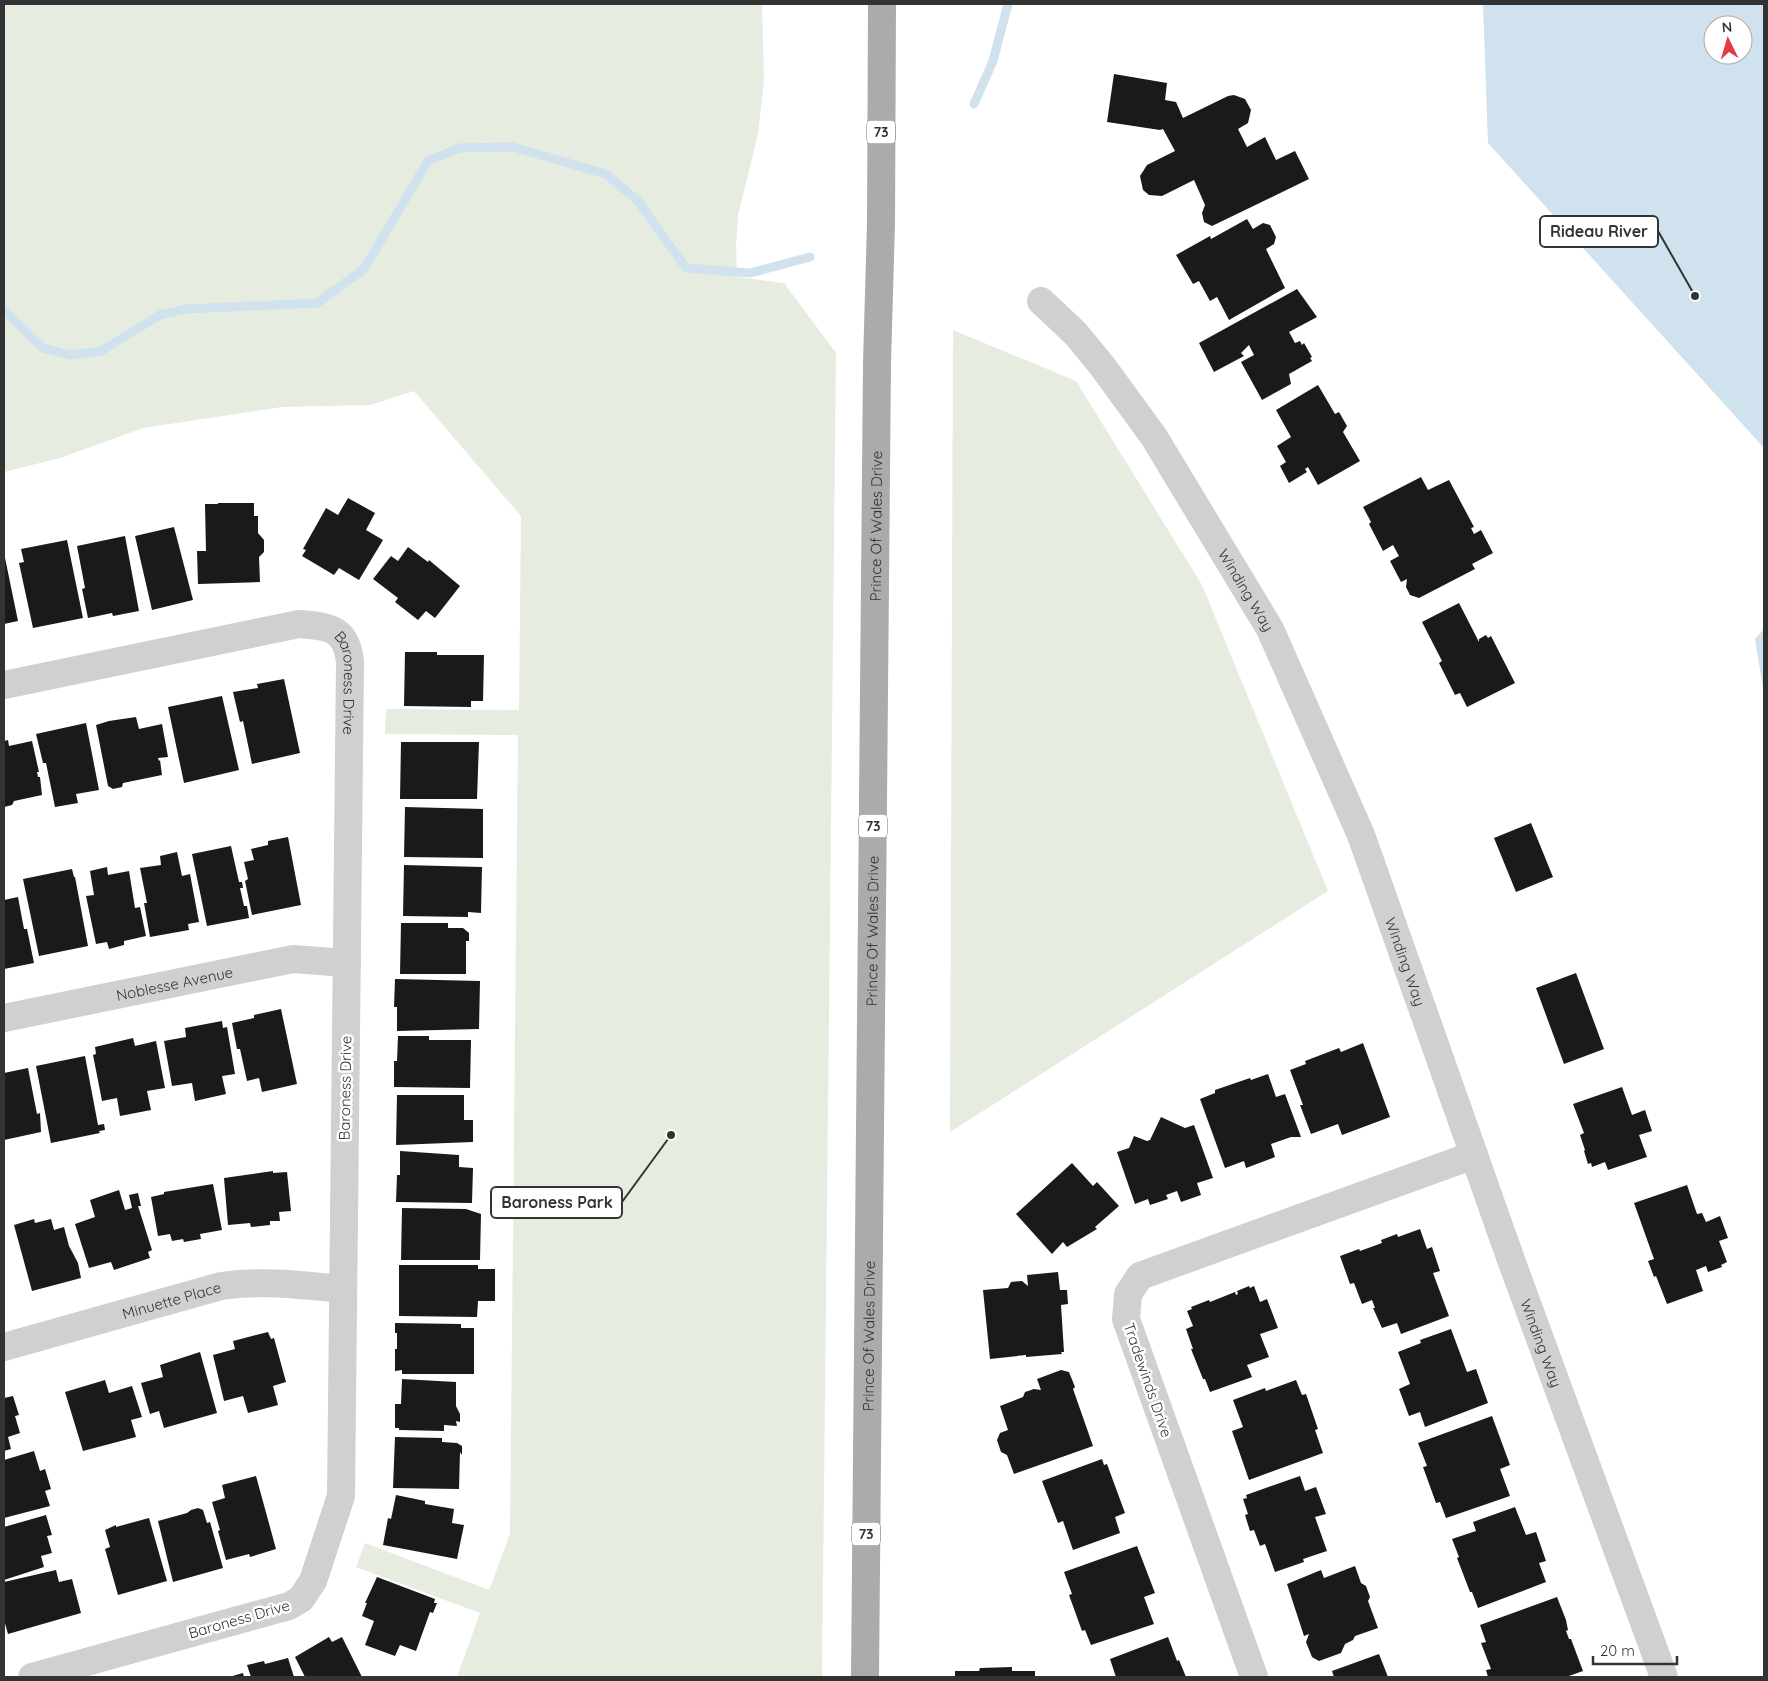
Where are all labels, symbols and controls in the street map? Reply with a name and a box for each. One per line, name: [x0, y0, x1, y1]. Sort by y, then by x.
north arrow: [1703, 15, 1753, 65]
text: N: [1721, 18, 1733, 36]
road number: 73: [867, 120, 895, 144]
callout: Rideau River: [1540, 216, 1658, 247]
text: Rideau River: [1550, 221, 1648, 241]
street label: Prince Of Wales Drive: [865, 451, 886, 601]
street label: Winding Way: [1214, 545, 1279, 635]
street label: Baroness Drive: [331, 627, 360, 735]
road number: 73: [859, 814, 887, 838]
street label: Prince Of Wales Drive: [862, 856, 882, 1006]
street label: Winding Way: [1381, 915, 1430, 1008]
street label: Noblesse Avenue: [114, 962, 235, 1004]
street label: Baroness Drive: [335, 1035, 355, 1141]
callout: Baroness Park: [491, 1187, 622, 1218]
text: Baroness Park: [501, 1192, 613, 1212]
street label: Prince Of Wales Drive: [858, 1261, 878, 1411]
street label: Minuette Place: [120, 1277, 223, 1323]
street label: Winding Way: [1517, 1296, 1566, 1390]
street label: Tradewinds Drive: [1119, 1320, 1177, 1440]
road number: 73: [852, 1522, 880, 1546]
street label: Baroness Drive: [186, 1595, 292, 1643]
scale bar: [1593, 1634, 1677, 1666]
text: 20 m: [1600, 1641, 1635, 1660]

